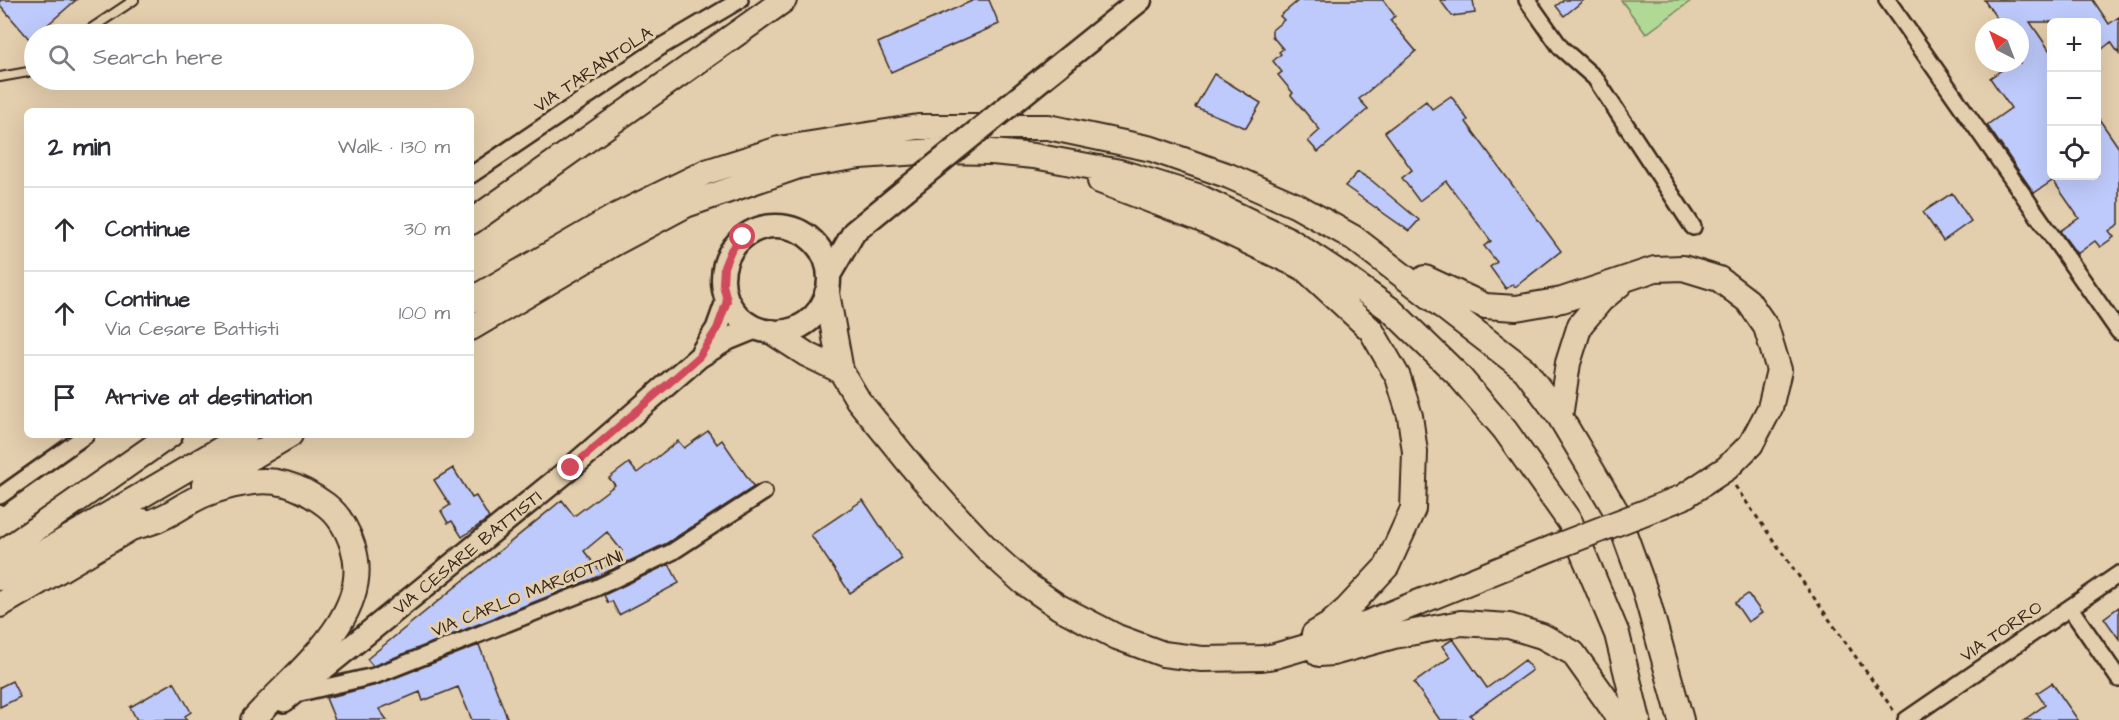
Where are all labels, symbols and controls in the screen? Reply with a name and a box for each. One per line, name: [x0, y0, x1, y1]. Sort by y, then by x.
north arrow: [1975, 18, 2029, 72]
map controls: [2047, 18, 2101, 180]
button: +: [2047, 18, 2101, 72]
street label: VIA TARANTOLA: [529, 20, 658, 118]
search box: [24, 24, 474, 90]
icon: search: [45, 41, 78, 74]
text: Search here: [93, 42, 223, 73]
button: −: [2047, 72, 2101, 126]
button: locate: [2047, 126, 2101, 180]
text: 2 min: [48, 129, 110, 165]
text: Walk · 130 m: [338, 133, 450, 161]
icon: ahead: [48, 213, 81, 246]
text: Continue: [105, 214, 190, 245]
text: 30 m: [404, 215, 450, 243]
route start: [729, 223, 755, 249]
text: Continue: [105, 284, 190, 315]
icon: ahead: [48, 297, 81, 330]
text: 100 m: [399, 299, 450, 327]
text: Via Cesare Battisti: [105, 315, 279, 343]
icon: arrive: [48, 381, 81, 414]
text: Arrive at destination: [105, 382, 312, 413]
route end: [557, 454, 583, 480]
street label: VIA CESARE BATTISTI: [388, 485, 547, 621]
street label: VIA CARLO MARGOTTINI: [428, 544, 627, 643]
street label: VIA TORRO: [1955, 595, 2047, 668]

